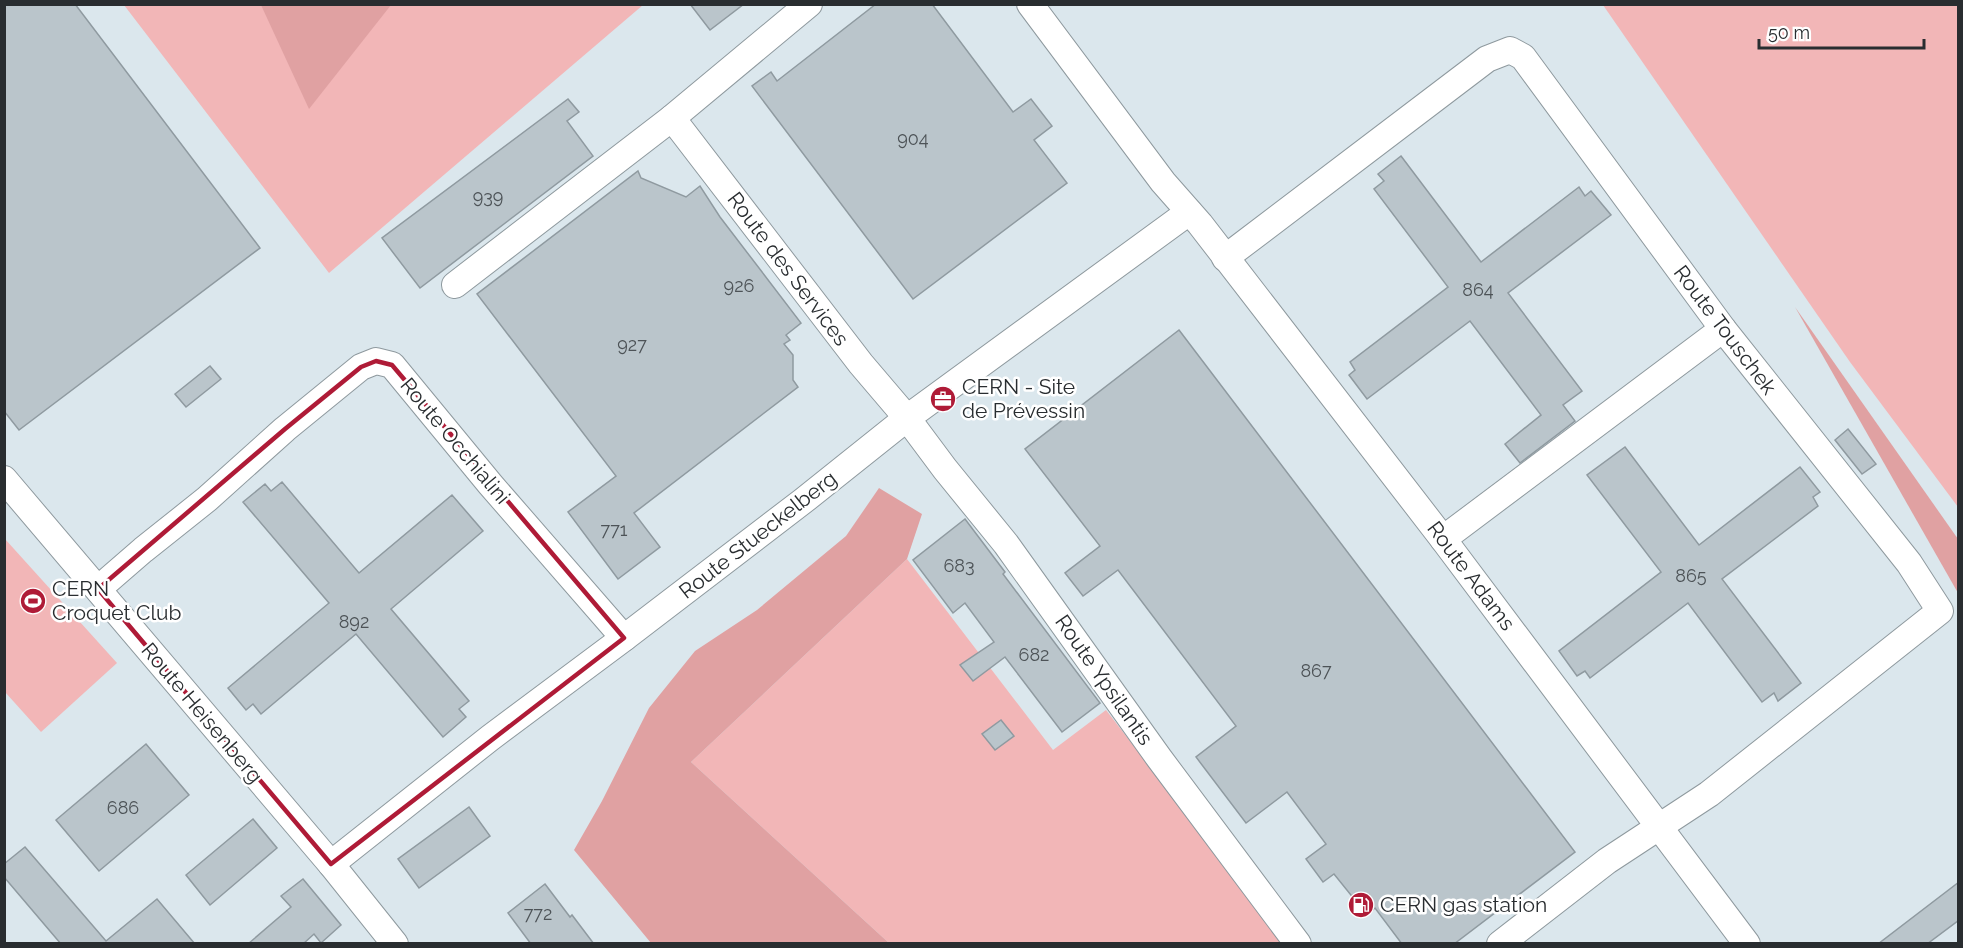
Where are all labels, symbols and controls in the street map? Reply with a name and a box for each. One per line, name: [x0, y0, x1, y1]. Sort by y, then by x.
scale bar: [1759, 12, 1924, 50]
text: 50 m: [1768, 22, 1810, 43]
house number: 904: [897, 128, 929, 149]
house number: 939: [473, 186, 503, 207]
street label: Route des Services: [722, 187, 854, 350]
street label: Route Touschek: [1669, 260, 1782, 399]
house number: 926: [724, 275, 755, 296]
house number: 864: [1462, 279, 1494, 300]
house number: 927: [617, 334, 647, 355]
street label: Route Occhialini: [395, 373, 515, 509]
place label: CERN - Site de Prévessin: [962, 374, 1085, 423]
office icon: CERN - Site de Prévessin: [928, 384, 958, 414]
street label: Route Stueckelberg: [674, 465, 841, 604]
street label: Route Adams: [1422, 516, 1521, 635]
house number: 771: [601, 519, 628, 540]
house number: 683: [943, 555, 975, 576]
house number: 865: [1675, 565, 1707, 586]
place label: CERN Croquet Club: [52, 576, 182, 625]
sports icon: CERN Croquet Club: [18, 586, 48, 616]
street label: Route Ypsilantis: [1050, 610, 1159, 750]
house number: 892: [339, 611, 369, 632]
street label: Route Heisenberg: [137, 638, 268, 788]
house number: 682: [1019, 644, 1049, 665]
house number: 867: [1300, 660, 1332, 681]
house number: 686: [107, 797, 139, 818]
fuel station icon: CERN gas station: [1346, 890, 1376, 920]
place label: CERN gas station: [1380, 892, 1547, 917]
house number: 772: [524, 903, 552, 924]

